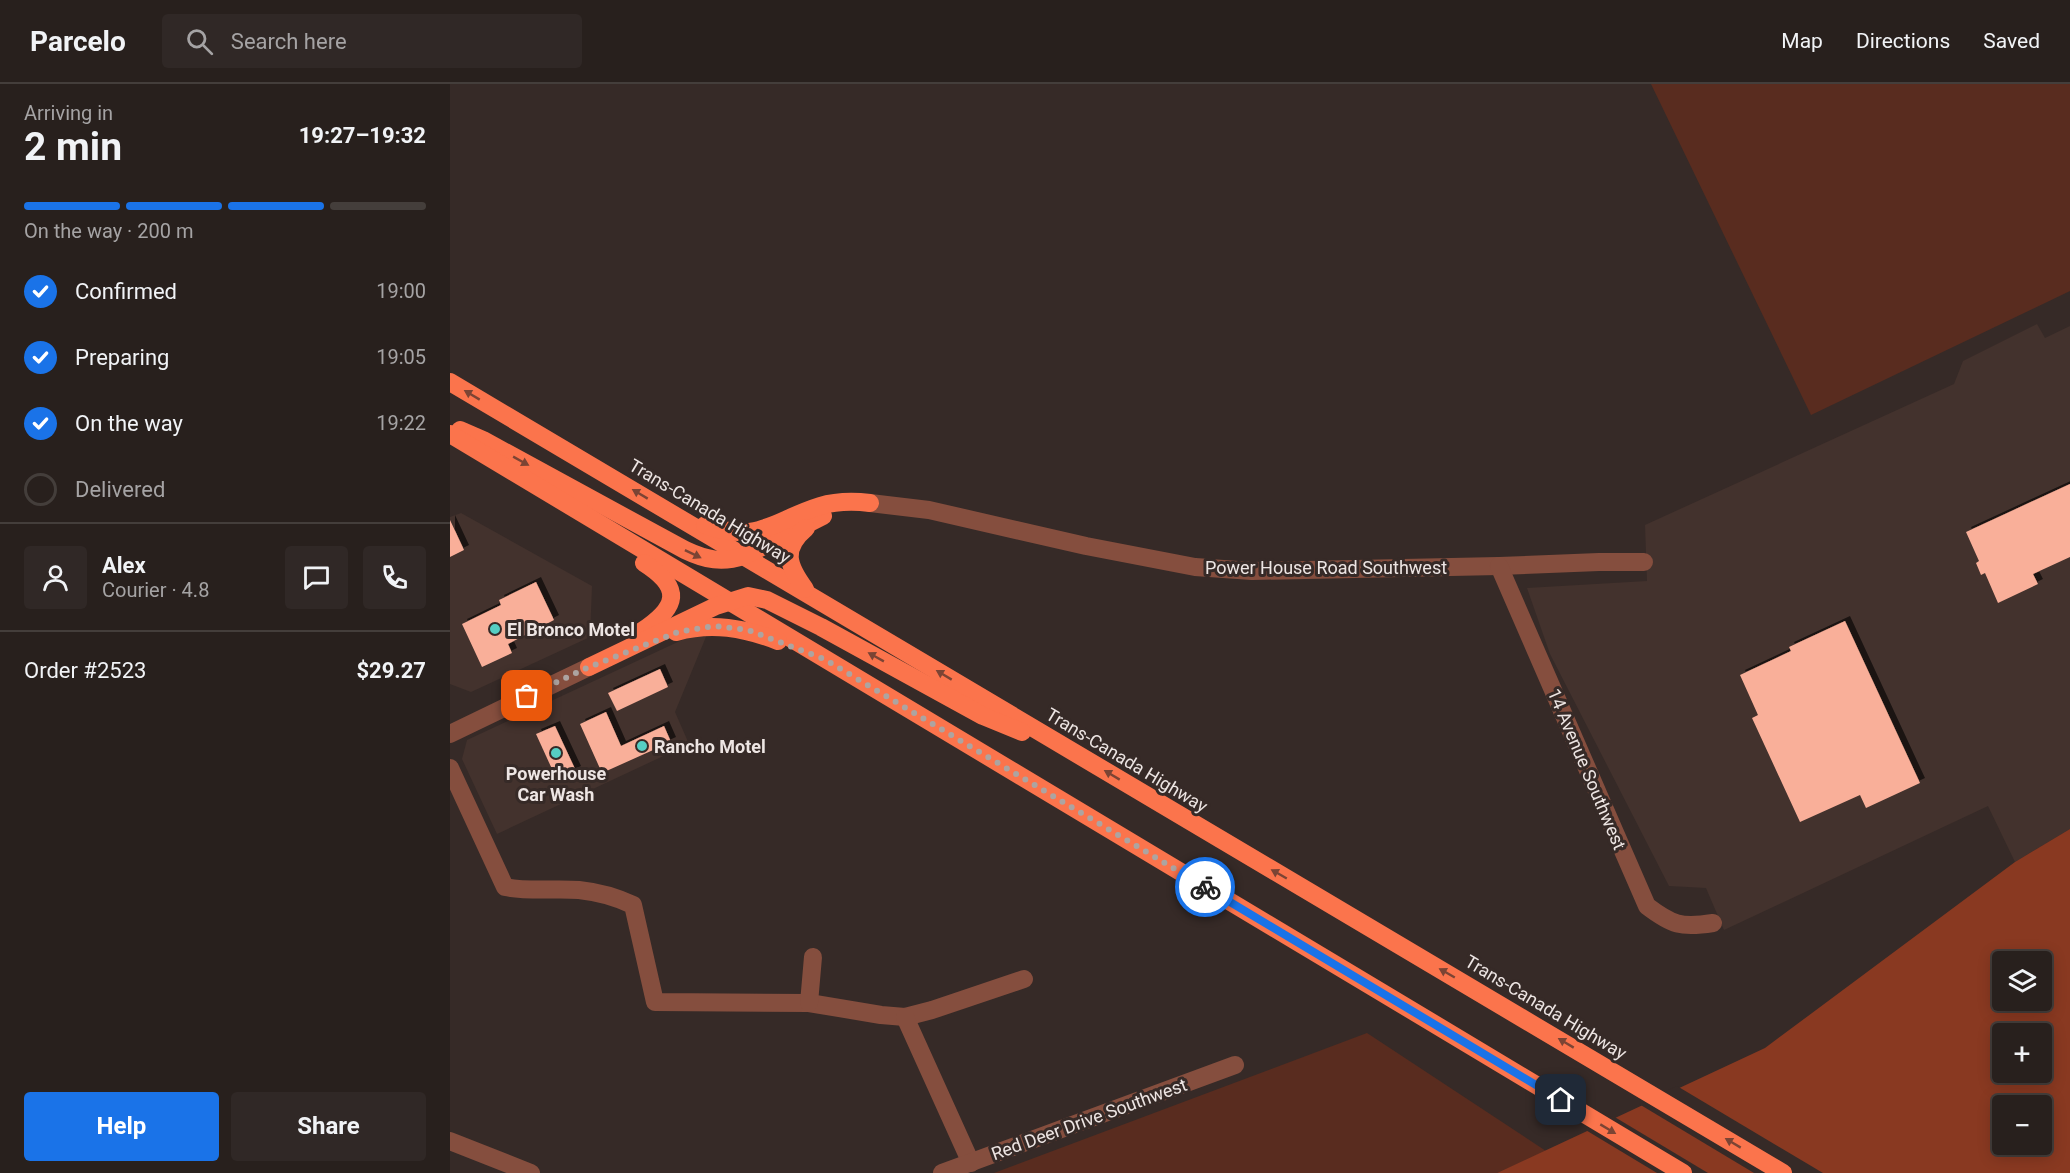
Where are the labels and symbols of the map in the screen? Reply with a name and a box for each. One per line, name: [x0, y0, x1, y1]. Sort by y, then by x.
one-way arrow: [464, 390, 480, 401]
street label: Trans-Canada Highway: [626, 455, 795, 568]
one-way arrow: [513, 456, 530, 466]
one-way arrow: [632, 489, 648, 500]
one-way arrow: [684, 549, 701, 558]
street label: Power House Road Southwest: [1205, 557, 1447, 578]
place label: El Bronco Motel: [507, 619, 635, 640]
marker: El Bronco Motel: [488, 622, 502, 636]
one-way arrow: [867, 652, 884, 662]
one-way arrow: [936, 669, 952, 680]
pin: [501, 670, 552, 721]
street label: 14 Avenue Southwest: [1544, 685, 1630, 853]
street label: Trans-Canada Highway: [1043, 704, 1212, 817]
place label: Rancho Motel: [654, 736, 766, 757]
marker: Rancho Motel: [635, 739, 649, 753]
marker: Powerhouse Car Wash: [549, 746, 563, 760]
place label: Powerhouse Car Wash: [506, 763, 607, 805]
one-way arrow: [1104, 769, 1120, 780]
courier: [1175, 857, 1235, 917]
one-way arrow: [1270, 869, 1287, 879]
street label: Trans-Canada Highway: [1462, 951, 1631, 1064]
one-way arrow: [1438, 968, 1455, 978]
one-way arrow: [1557, 1038, 1574, 1048]
street label: Red Deer Drive Southwest: [988, 1074, 1190, 1164]
pin: [1535, 1074, 1586, 1125]
one-way arrow: [1600, 1123, 1616, 1134]
one-way arrow: [1724, 1138, 1741, 1148]

